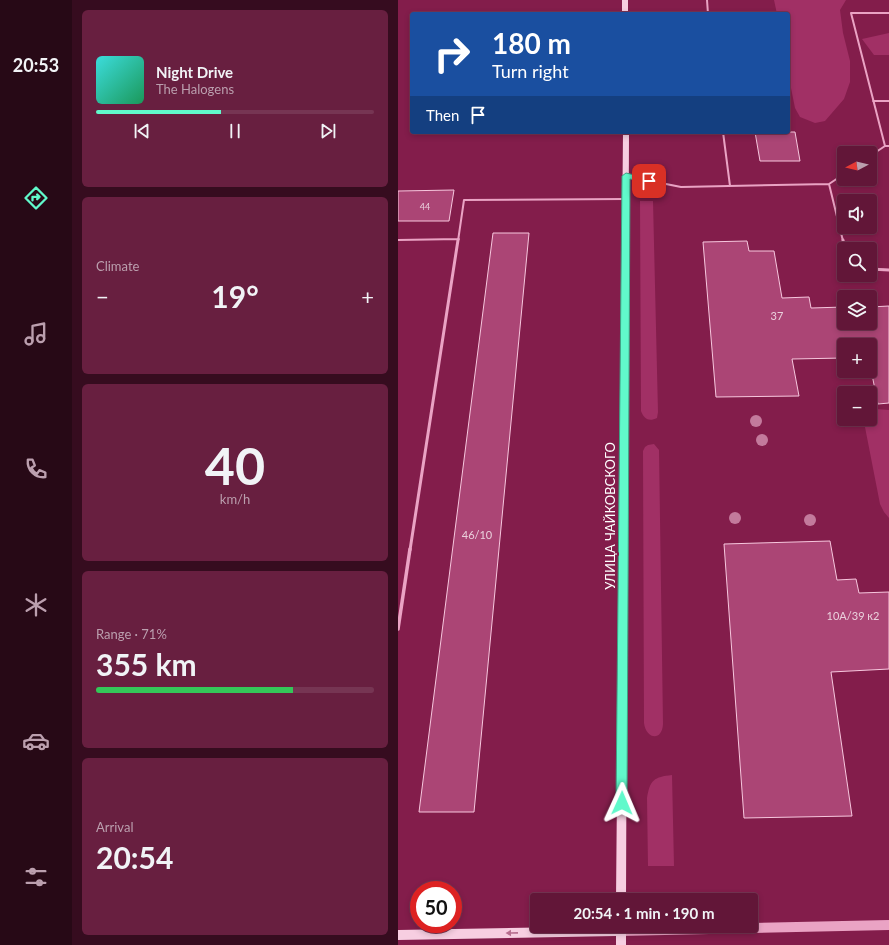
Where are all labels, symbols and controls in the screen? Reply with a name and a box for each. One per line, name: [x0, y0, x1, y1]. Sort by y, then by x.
text: 180 m: [492, 26, 571, 60]
icon: right: [426, 28, 478, 80]
text: 20:53: [13, 54, 59, 76]
text: Turn right: [492, 60, 569, 82]
text: Night Drive: [156, 63, 233, 81]
text: The Halogens: [156, 81, 234, 97]
icon: arrive: [467, 104, 489, 126]
text: Then: [426, 106, 459, 124]
icon: previous: [131, 120, 153, 142]
icon: pause: [224, 120, 246, 142]
icon: next: [317, 120, 339, 142]
north arrow: [837, 146, 877, 186]
map controls: [837, 146, 877, 426]
pin: [632, 164, 666, 198]
icon: arrive: [638, 170, 660, 192]
icon: directions: [22, 184, 50, 212]
button: sound: [837, 194, 877, 234]
house number: 44: [420, 201, 430, 212]
button: search: [837, 242, 877, 282]
text: Climate: [96, 258, 139, 274]
text: 19°: [211, 278, 259, 314]
text: −: [96, 283, 109, 310]
text: +: [361, 283, 374, 310]
button: layers: [837, 290, 877, 330]
house number: 37: [771, 309, 783, 322]
icon: music: [22, 320, 50, 348]
button: +: [837, 338, 877, 378]
button: −: [837, 386, 877, 426]
text: 40: [205, 434, 265, 496]
street label: УЛИЦА ЧАЙКОВСКОГО: [602, 442, 618, 590]
icon: phone: [22, 455, 50, 483]
text: km/h: [220, 491, 250, 507]
house number: 46/10: [462, 528, 493, 541]
icon: climate: [22, 591, 50, 619]
house number: 10А/39 к2: [827, 609, 879, 622]
text: Range · 71%: [96, 626, 167, 642]
text: 355 km: [96, 646, 197, 682]
icon: car: [22, 727, 50, 755]
position arrow: [601, 782, 643, 824]
text: Arrival: [96, 819, 133, 835]
text: 20:54: [96, 839, 173, 875]
icon: filters: [22, 863, 50, 891]
speed limit sign: 50: [410, 881, 462, 933]
text: 20:54 · 1 min · 190 m: [574, 904, 714, 922]
one-way arrow: [505, 930, 518, 936]

